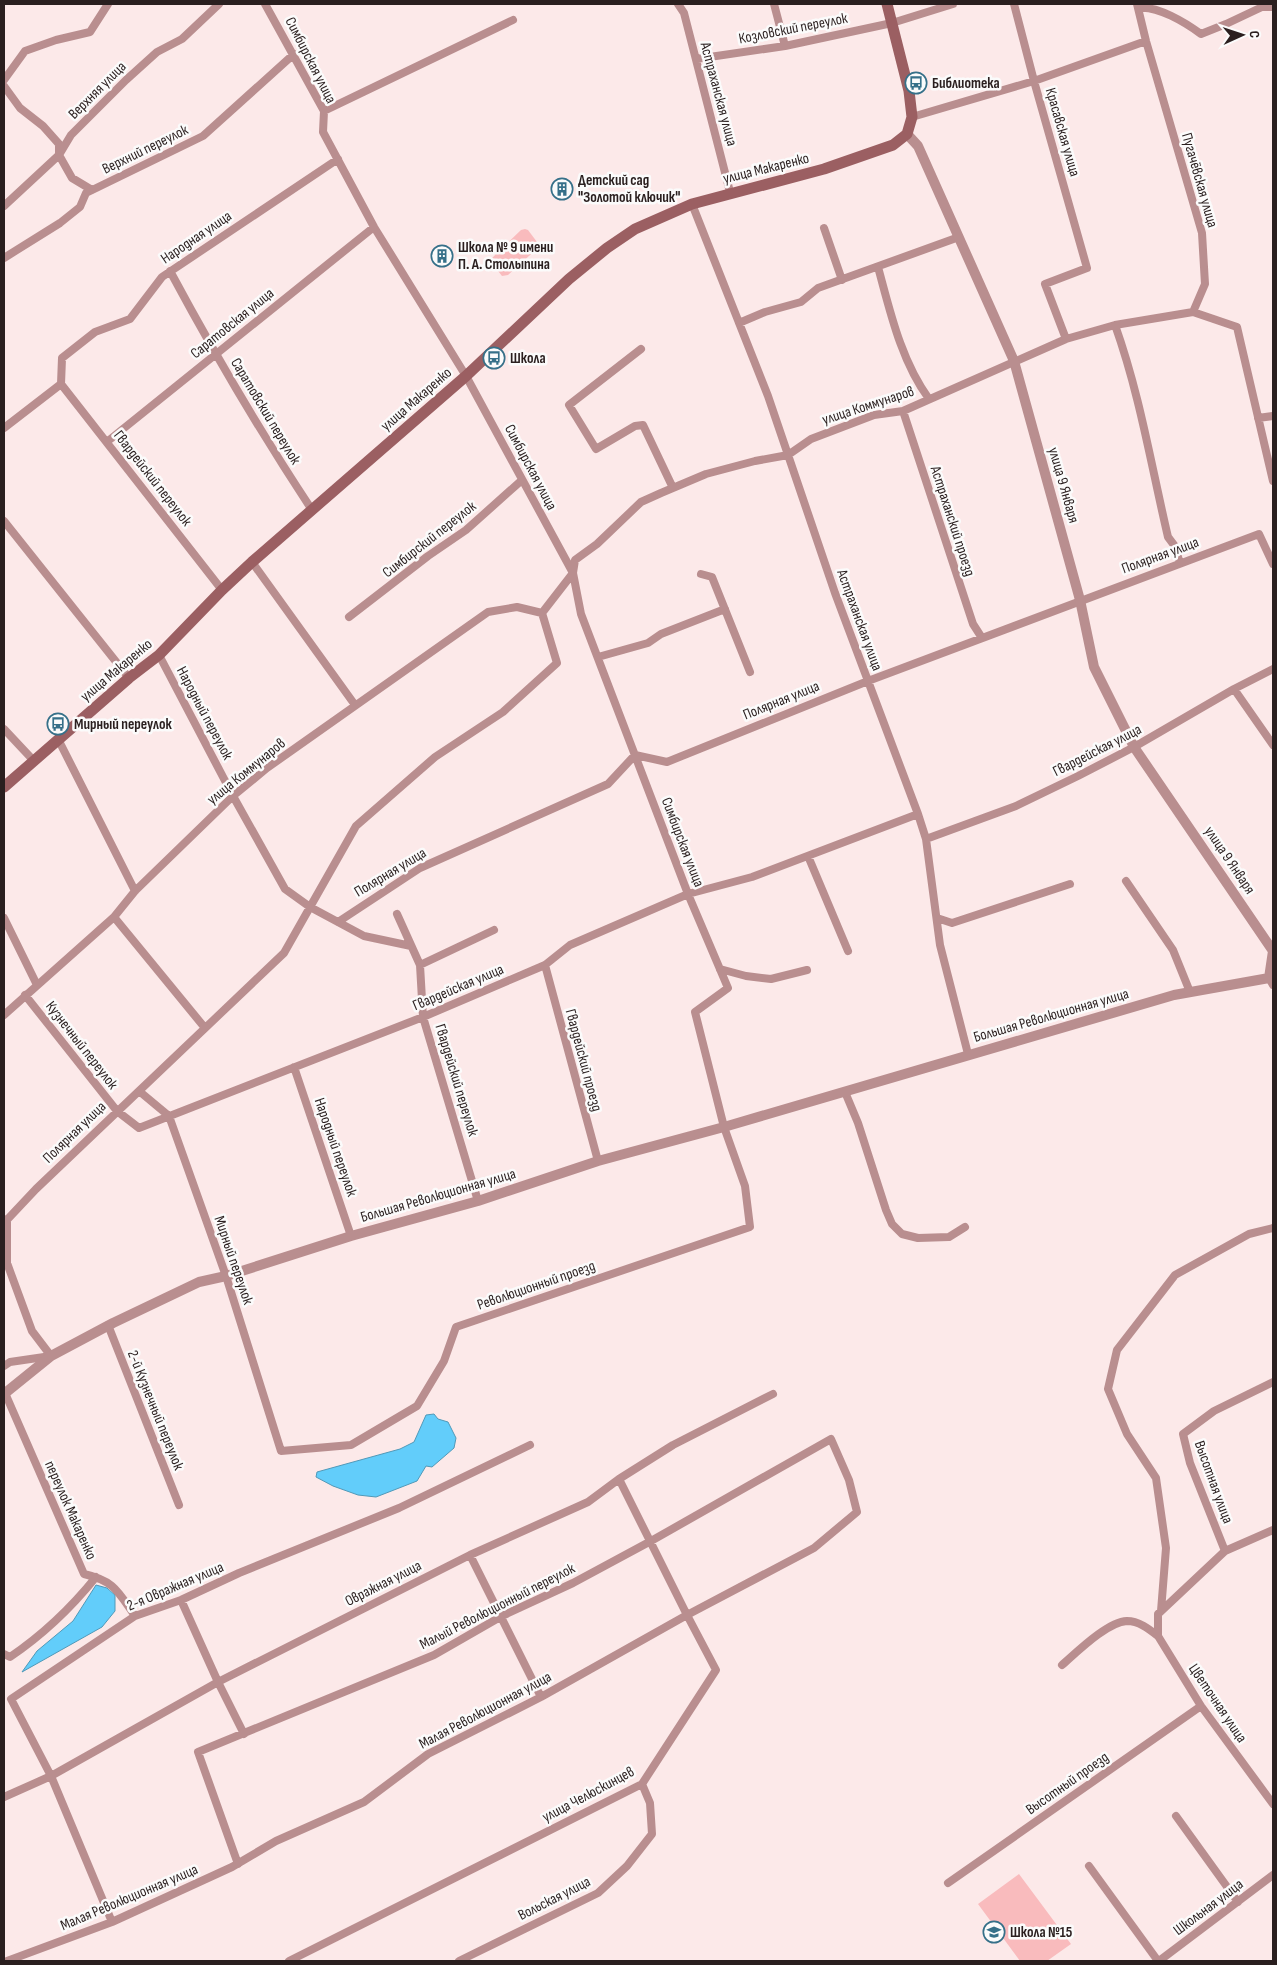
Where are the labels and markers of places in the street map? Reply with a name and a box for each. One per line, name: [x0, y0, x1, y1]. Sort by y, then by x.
bus stop icon: Библиотека: [904, 71, 928, 95]
place label: Библиотека: [932, 74, 1000, 93]
place label: Детский сад "Золотой ключик": [578, 171, 680, 207]
building icon: Детский сад "Золотой ключик": [550, 177, 574, 201]
place label: Школа № 9 имени П. А. Столыпина: [458, 238, 553, 274]
building icon: Школа № 9 имени П. А. Столыпина: [430, 244, 454, 268]
bus stop icon: Школа: [482, 346, 506, 370]
place label: Школа: [510, 349, 546, 368]
bus stop icon: Мирный переулок: [46, 712, 70, 736]
place label: Мирный переулок: [74, 715, 173, 734]
school or university icon: Школа №15: [982, 1920, 1006, 1944]
place label: Школа №15: [1010, 1923, 1073, 1942]

